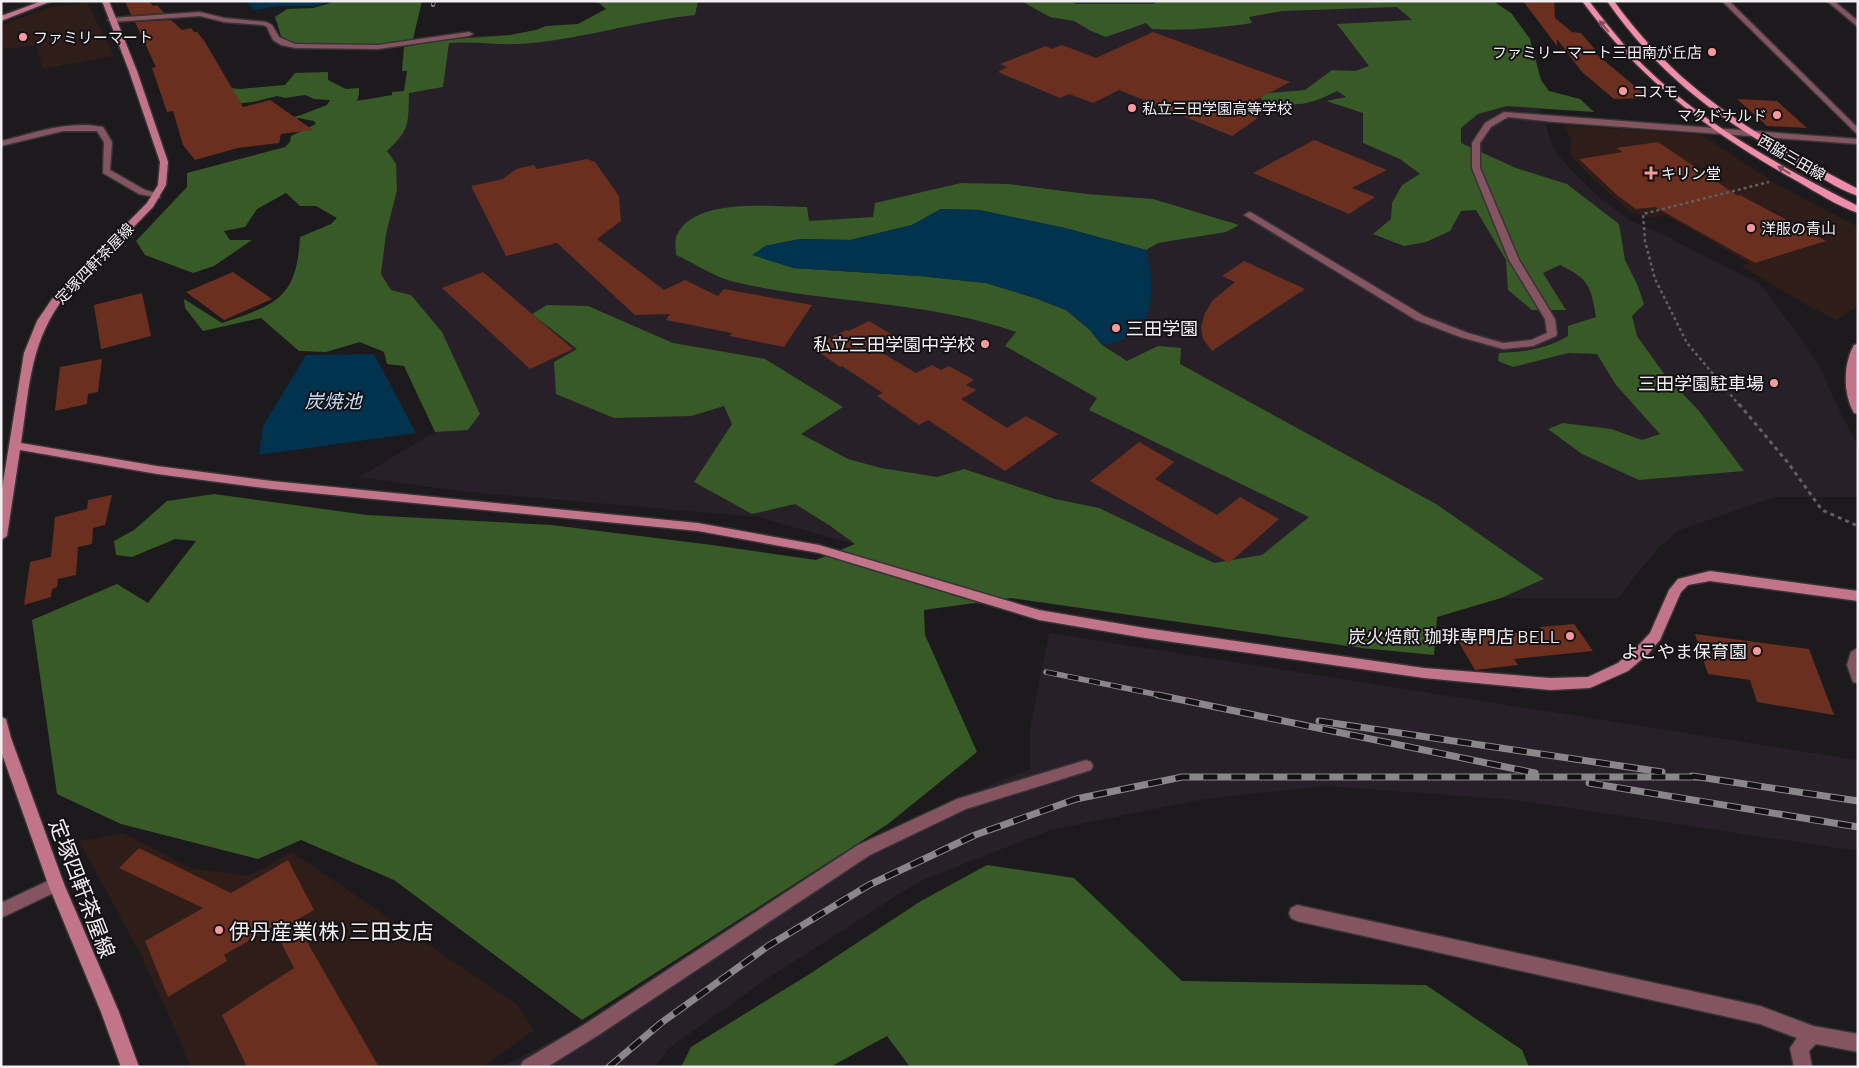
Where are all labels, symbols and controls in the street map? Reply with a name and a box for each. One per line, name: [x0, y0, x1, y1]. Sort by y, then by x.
one-way arrow: [1598, 19, 1609, 32]
place label: ファミリーマート: [33, 28, 153, 46]
marker: ファミリーマート: [17, 31, 29, 43]
place label: ファミリーマート三田南が丘店: [1492, 43, 1702, 61]
marker: ファミリーマート三田南が丘店: [1706, 46, 1718, 58]
place label: コスモ: [1633, 82, 1678, 100]
marker: コスモ: [1617, 85, 1629, 97]
place label: 私立三田学園高等学校: [1142, 99, 1292, 117]
marker: 私立三田学園高等学校: [1126, 102, 1138, 114]
place label: マクドナルド: [1677, 106, 1767, 124]
marker: マクドナルド: [1771, 109, 1783, 121]
street label: 西脇三田線: [1755, 130, 1829, 184]
place label: キリン堂: [1661, 164, 1721, 182]
one-way arrow: [1778, 165, 1791, 174]
marker: キリン堂: [1645, 167, 1657, 179]
street label: 定塚四軒茶屋線: [51, 219, 137, 307]
place label: 洋服の青山: [1761, 219, 1836, 237]
marker: 洋服の青山: [1745, 222, 1757, 234]
place label: 三田学園: [1126, 317, 1198, 339]
marker: 三田学園: [1110, 322, 1122, 334]
place label: 私立三田学園中学校: [813, 333, 975, 355]
marker: 私立三田学園中学校: [979, 338, 991, 350]
place label: 三田学園駐車場: [1638, 372, 1764, 394]
marker: 三田学園駐車場: [1768, 377, 1780, 389]
water label: 炭焼池: [304, 389, 363, 412]
place label: 炭火焙煎 珈琲専門店 BELL: [1348, 625, 1560, 647]
marker: 炭火焙煎 珈琲専門店 BELL: [1564, 630, 1576, 642]
place label: よこやま保育園: [1621, 640, 1747, 662]
marker: よこやま保育園: [1751, 645, 1763, 657]
street label: 定塚四軒茶屋線: [45, 815, 121, 961]
place label: 伊丹産業(株) 三田支店: [229, 918, 433, 943]
marker: 伊丹産業(株) 三田支店: [213, 924, 225, 936]

